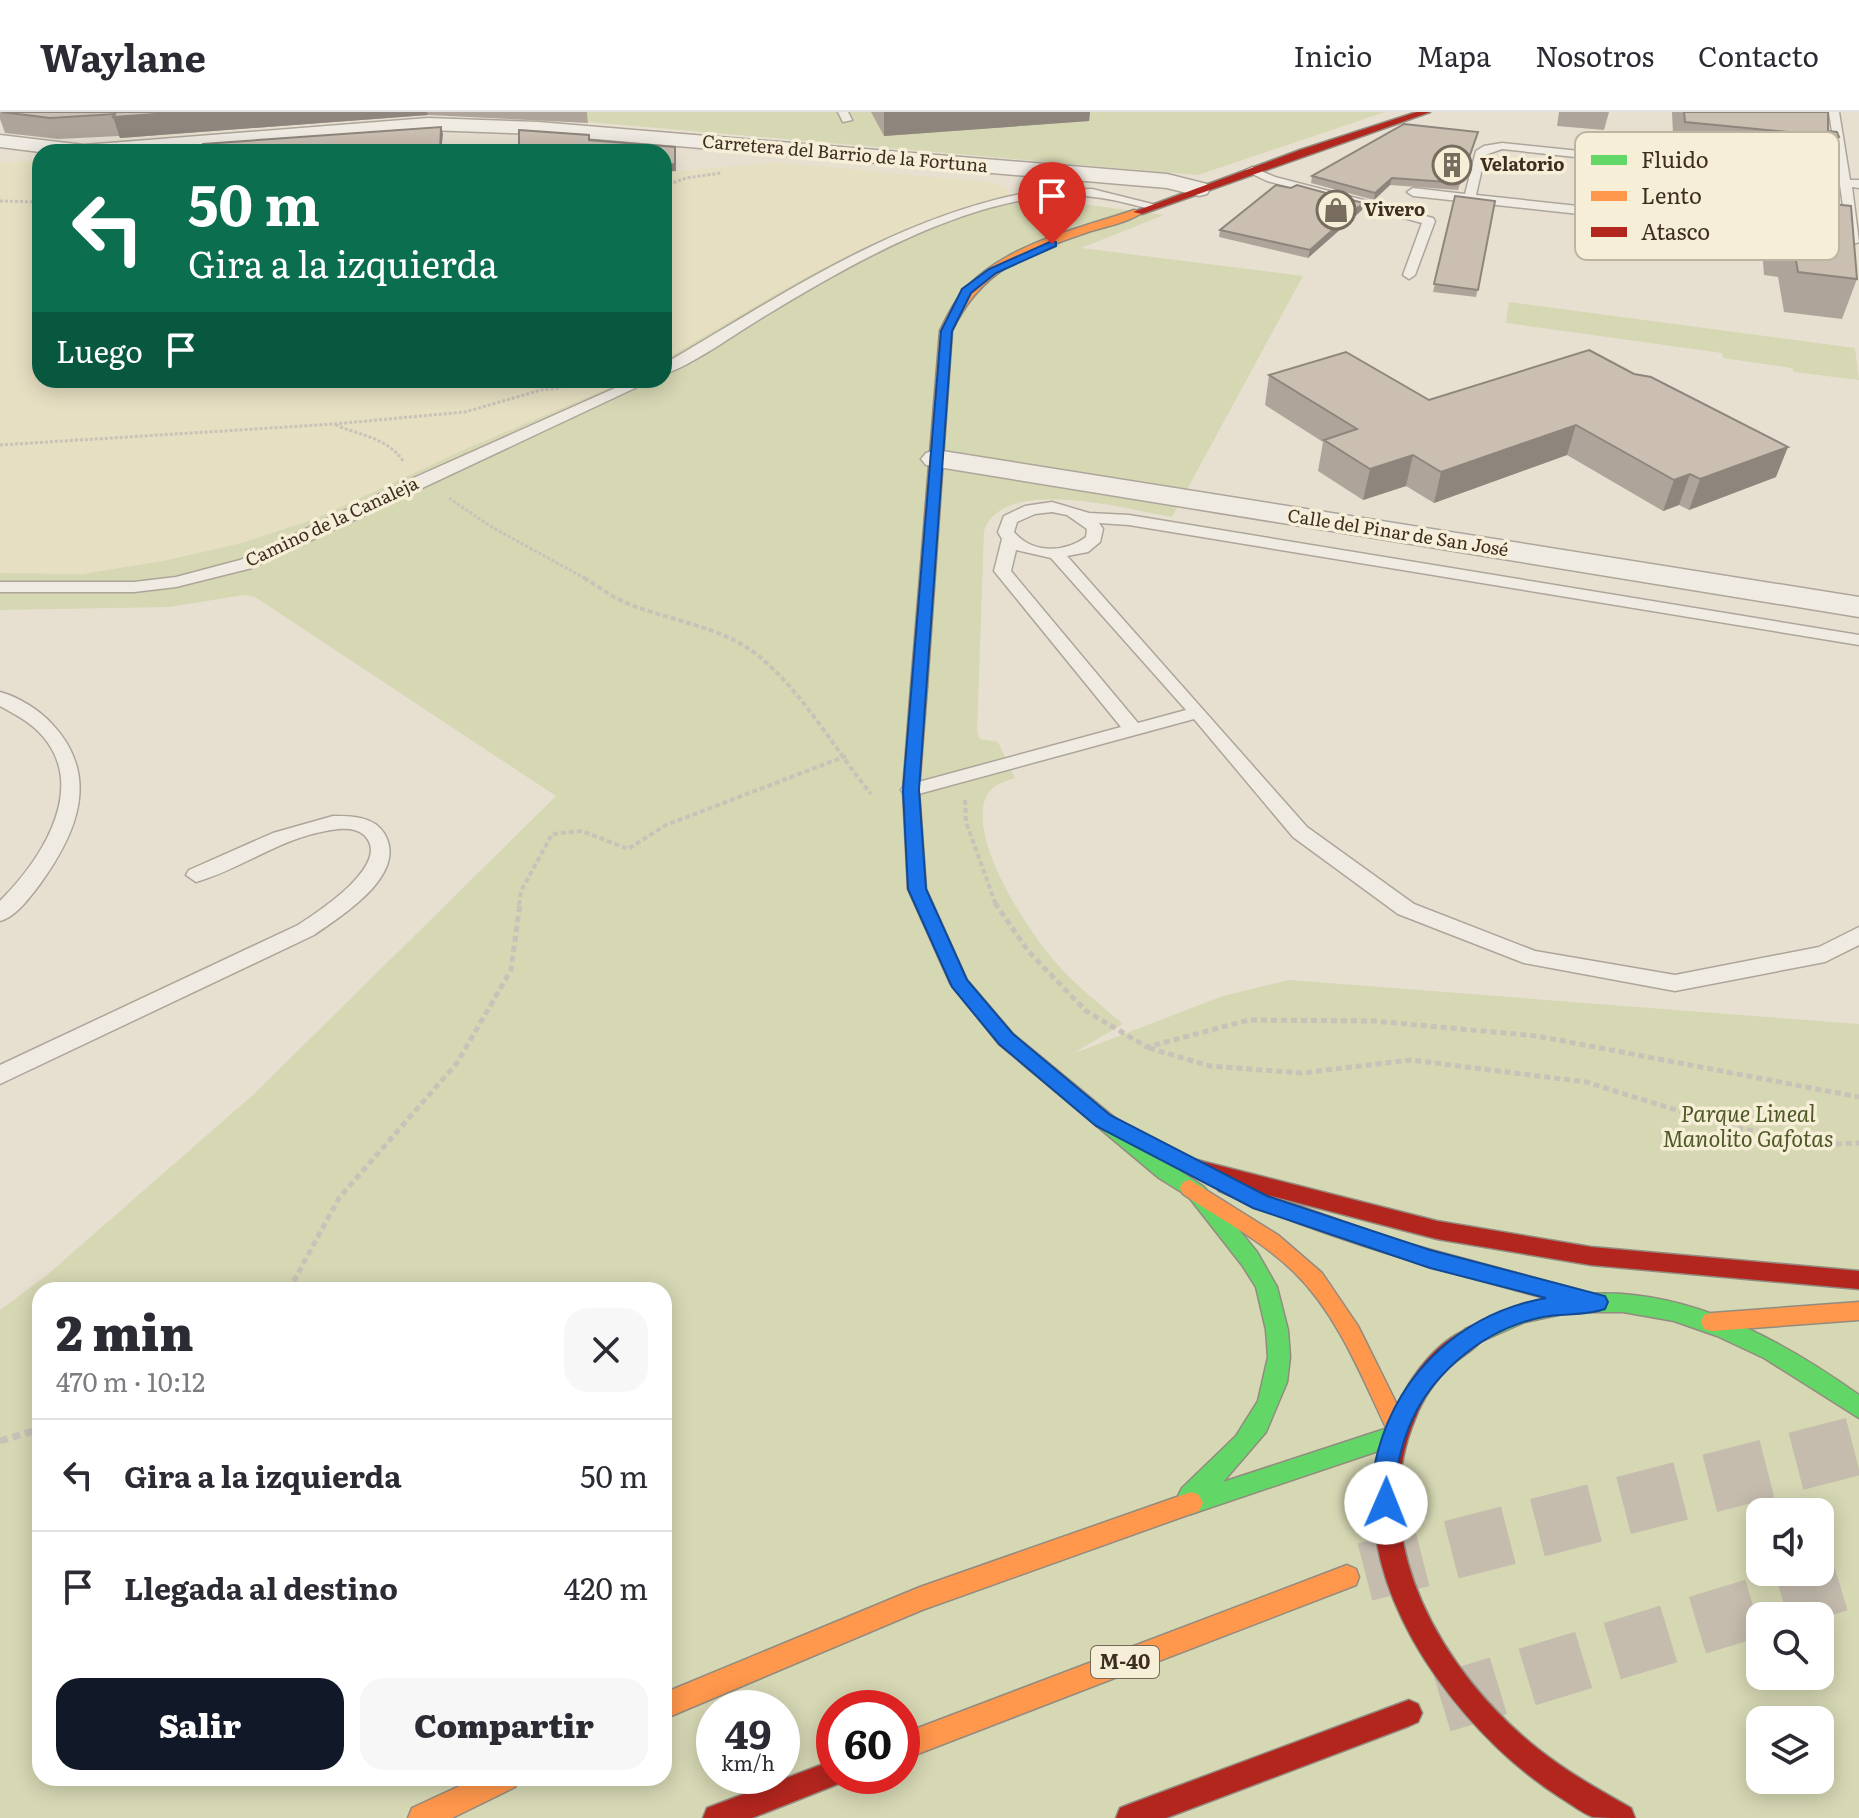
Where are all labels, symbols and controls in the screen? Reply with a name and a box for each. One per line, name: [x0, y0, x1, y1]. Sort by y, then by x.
text: Waylane: [40, 27, 206, 84]
text: Inicio: [1293, 34, 1372, 76]
text: Mapa: [1416, 34, 1491, 76]
text: Nosotros: [1535, 34, 1654, 76]
text: Contacto: [1698, 34, 1819, 76]
street label: Carretera del Barrio de la Fortuna: [701, 127, 989, 178]
legend: [1575, 132, 1839, 260]
text: Fluido: [1641, 142, 1709, 175]
building icon: Velatorio: [1431, 144, 1473, 186]
place label: Velatorio: [1480, 150, 1565, 177]
text: 50 m: [188, 160, 320, 243]
pin: [1018, 162, 1086, 244]
icon: arrive: [1030, 174, 1074, 218]
icon: left: [56, 176, 160, 280]
text: Lento: [1641, 178, 1702, 211]
shop icon: Vivero: [1315, 189, 1357, 231]
place label: Vivero: [1364, 195, 1425, 222]
text: Atasco: [1641, 214, 1710, 247]
text: Gira a la izquierda: [188, 236, 498, 289]
text: Luego: [56, 328, 143, 372]
icon: arrive: [159, 328, 203, 372]
street label: Camino de la Canaleja: [240, 469, 423, 573]
street label: Calle del Pinar de San José: [1286, 501, 1511, 562]
park label: Parque Lineal Manolito Gafotas: [1662, 1096, 1834, 1154]
text: 2 min: [56, 1295, 194, 1366]
button: close: [564, 1308, 648, 1392]
text: 470 m · 10:12: [56, 1361, 205, 1400]
icon: left: [56, 1453, 100, 1497]
text: Gira a la izquierda: [124, 1453, 402, 1497]
text: 50 m: [580, 1453, 648, 1497]
position arrow: [1344, 1461, 1428, 1545]
map controls: [1746, 1498, 1834, 1794]
button: sound: [1746, 1498, 1834, 1586]
icon: arrive: [56, 1565, 100, 1609]
text: Llegada al destino: [124, 1565, 398, 1609]
text: 420 m: [564, 1565, 648, 1609]
button: search: [1746, 1602, 1834, 1690]
road number: M-40: [1091, 1646, 1159, 1678]
button: Salir: [56, 1678, 344, 1770]
button: Compartir: [360, 1678, 648, 1770]
speed limit sign: 60: [816, 1690, 920, 1794]
text: 49: [724, 1702, 772, 1761]
button: layers: [1746, 1706, 1834, 1794]
text: km/h: [721, 1747, 775, 1777]

